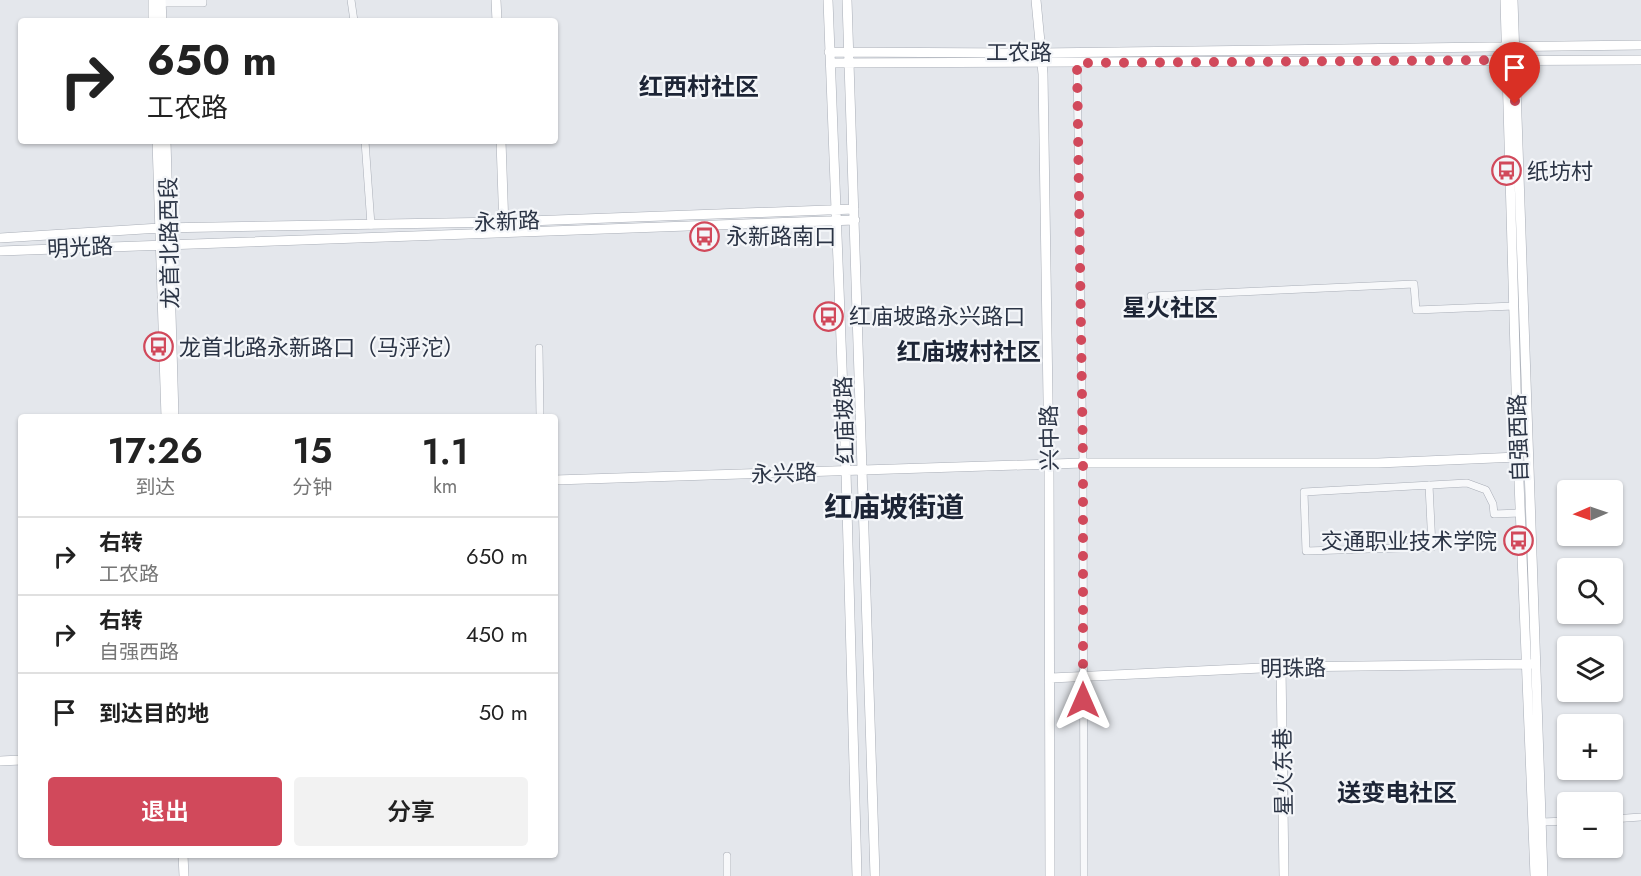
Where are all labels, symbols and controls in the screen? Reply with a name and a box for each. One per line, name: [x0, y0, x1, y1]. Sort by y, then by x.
text: 650 m: [147, 30, 277, 91]
street label: 工农路: [986, 36, 1052, 68]
icon: right: [48, 42, 126, 120]
pin: [1489, 42, 1540, 104]
icon: arrive: [1498, 51, 1531, 84]
district label: 红西村社区: [639, 69, 759, 104]
text: 工农路: [147, 88, 228, 127]
bus stop icon: 纸坊村: [1490, 155, 1522, 187]
place label: 纸坊村: [1527, 155, 1593, 187]
street label: 龙首北路西段: [152, 177, 186, 309]
street label: 永新路: [473, 204, 541, 238]
bus stop icon: 永新路南口: [689, 220, 721, 252]
place label: 永新路南口: [726, 220, 836, 252]
street label: 明光路: [46, 229, 114, 265]
district label: 星火社区: [1122, 290, 1218, 325]
bus stop icon: 红庙坡路永兴路口: [812, 300, 844, 332]
place label: 红庙坡路永兴路口: [849, 300, 1025, 332]
bus stop icon: 龙首北路永新路口（马泘沱）: [142, 331, 174, 363]
place label: 龙首北路永新路口（马泘沱）: [179, 331, 465, 363]
district label: 红庙坡村社区: [897, 334, 1041, 369]
street label: 红庙坡路: [826, 375, 862, 465]
street label: 自强西路: [1500, 393, 1536, 483]
street label: 兴中路: [1032, 405, 1066, 471]
text: 17:26: [107, 424, 203, 476]
text: 15: [292, 424, 332, 476]
text: 1.1: [422, 425, 469, 477]
street label: 永兴路: [750, 456, 818, 490]
text: km: [433, 472, 457, 501]
text: 到达: [135, 473, 175, 502]
text: 分钟: [292, 473, 332, 502]
north arrow: [1557, 480, 1623, 546]
map controls: [1557, 480, 1623, 858]
district label: 红庙坡街道: [824, 487, 964, 528]
place label: 交通职业技术学院: [1321, 525, 1497, 557]
bus stop icon: 交通职业技术学院: [1502, 525, 1534, 557]
text: 右转: [99, 526, 143, 558]
icon: right: [48, 540, 81, 573]
text: 650 m: [466, 540, 528, 572]
button: search: [1557, 558, 1623, 624]
text: 工农路: [99, 560, 159, 589]
text: 右转: [99, 604, 143, 636]
icon: right: [48, 618, 81, 651]
text: 450 m: [466, 618, 528, 650]
button: layers: [1557, 636, 1623, 702]
text: 自强西路: [99, 638, 179, 667]
street label: 明珠路: [1260, 651, 1326, 685]
position arrow: [1051, 668, 1115, 732]
icon: arrive: [48, 696, 81, 729]
text: 50 m: [479, 696, 528, 728]
text: 到达目的地: [99, 697, 209, 729]
button: +: [1557, 714, 1623, 780]
street label: 星火东巷: [1266, 728, 1300, 816]
district label: 送变电社区: [1337, 775, 1457, 810]
button: 退出: [48, 777, 282, 846]
button: 分享: [294, 777, 528, 846]
button: −: [1557, 792, 1623, 858]

